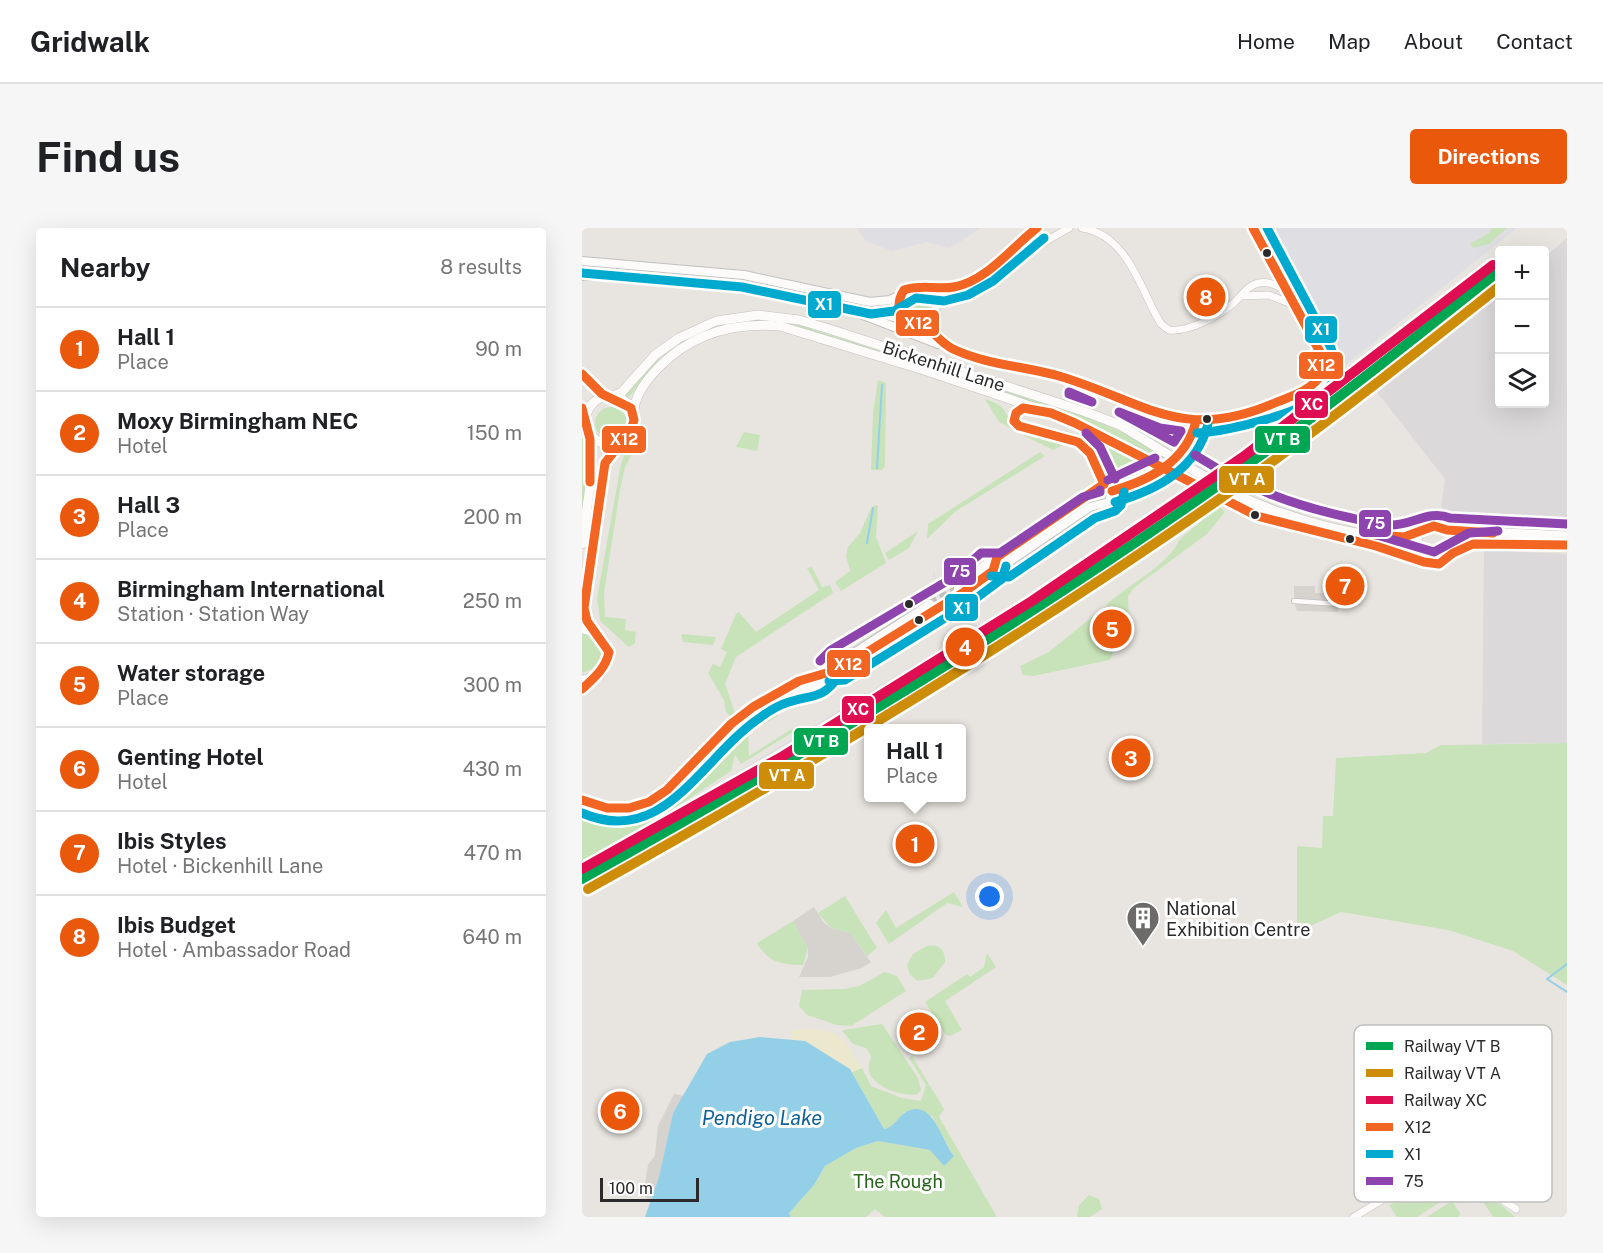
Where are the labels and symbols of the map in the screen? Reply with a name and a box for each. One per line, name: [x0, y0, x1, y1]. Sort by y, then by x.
unlabelled marker: [1261, 247, 1273, 259]
pin: 8: [1186, 274, 1226, 320]
line badge: X1: [807, 290, 842, 319]
text: X1: [815, 295, 833, 314]
line badge: X12: [895, 309, 940, 337]
text: X12: [904, 314, 932, 333]
line badge: X1: [1304, 315, 1338, 344]
text: X1: [1312, 320, 1330, 339]
street label: Bickenhill Lane: [880, 336, 1008, 396]
line badge: X12: [1298, 351, 1344, 380]
text: X12: [1307, 356, 1335, 375]
line badge: XC: [1294, 390, 1329, 419]
text: XC: [1301, 395, 1323, 414]
unlabelled marker: [1201, 413, 1213, 425]
line badge: X12: [601, 425, 647, 454]
line badge: VT B: [1254, 425, 1311, 454]
text: X12: [610, 430, 638, 449]
text: VT B: [1264, 430, 1300, 449]
line badge: VT A: [1218, 465, 1275, 494]
text: VT A: [1229, 470, 1266, 489]
unlabelled marker: [1249, 509, 1261, 521]
line badge: 75: [1358, 509, 1392, 538]
text: 75: [1365, 514, 1386, 533]
unlabelled marker: [1344, 533, 1356, 545]
line badge: 75: [943, 557, 977, 586]
text: 75: [950, 562, 971, 581]
pin: 7: [1326, 564, 1365, 608]
line badge: X1: [944, 593, 979, 622]
unlabelled marker: [903, 598, 915, 610]
text: X1: [953, 599, 971, 618]
pin: 5: [1092, 606, 1132, 652]
unlabelled marker: [913, 614, 925, 626]
pin: 4: [946, 624, 985, 670]
line badge: X12: [826, 649, 871, 678]
text: X12: [834, 655, 862, 674]
line badge: XC: [841, 695, 875, 724]
text: XC: [847, 700, 869, 719]
line badge: VT B: [793, 727, 849, 756]
text: VT B: [803, 732, 839, 751]
pin: 3: [1112, 736, 1150, 780]
line badge: VT A: [758, 761, 815, 790]
text: VT A: [769, 766, 806, 785]
pin: 1: [896, 822, 934, 866]
your location: [975, 882, 1004, 911]
place label: National Exhibition Centre: [1166, 898, 1310, 940]
building icon: National Exhibition Centre: [1125, 900, 1161, 947]
pin: 2: [900, 1010, 938, 1054]
legend: [1354, 1025, 1552, 1202]
text: Railway VT B: [1404, 1037, 1500, 1056]
text: Railway VT A: [1404, 1064, 1501, 1083]
pin: 6: [600, 1088, 639, 1134]
text: Railway XC: [1404, 1091, 1487, 1110]
water label: Pendigo Lake: [702, 1106, 822, 1130]
text: X12: [1404, 1118, 1431, 1137]
text: X1: [1404, 1145, 1422, 1164]
park label: The Rough: [853, 1171, 943, 1192]
text: 75: [1404, 1172, 1424, 1191]
scale bar: [600, 1175, 699, 1202]

